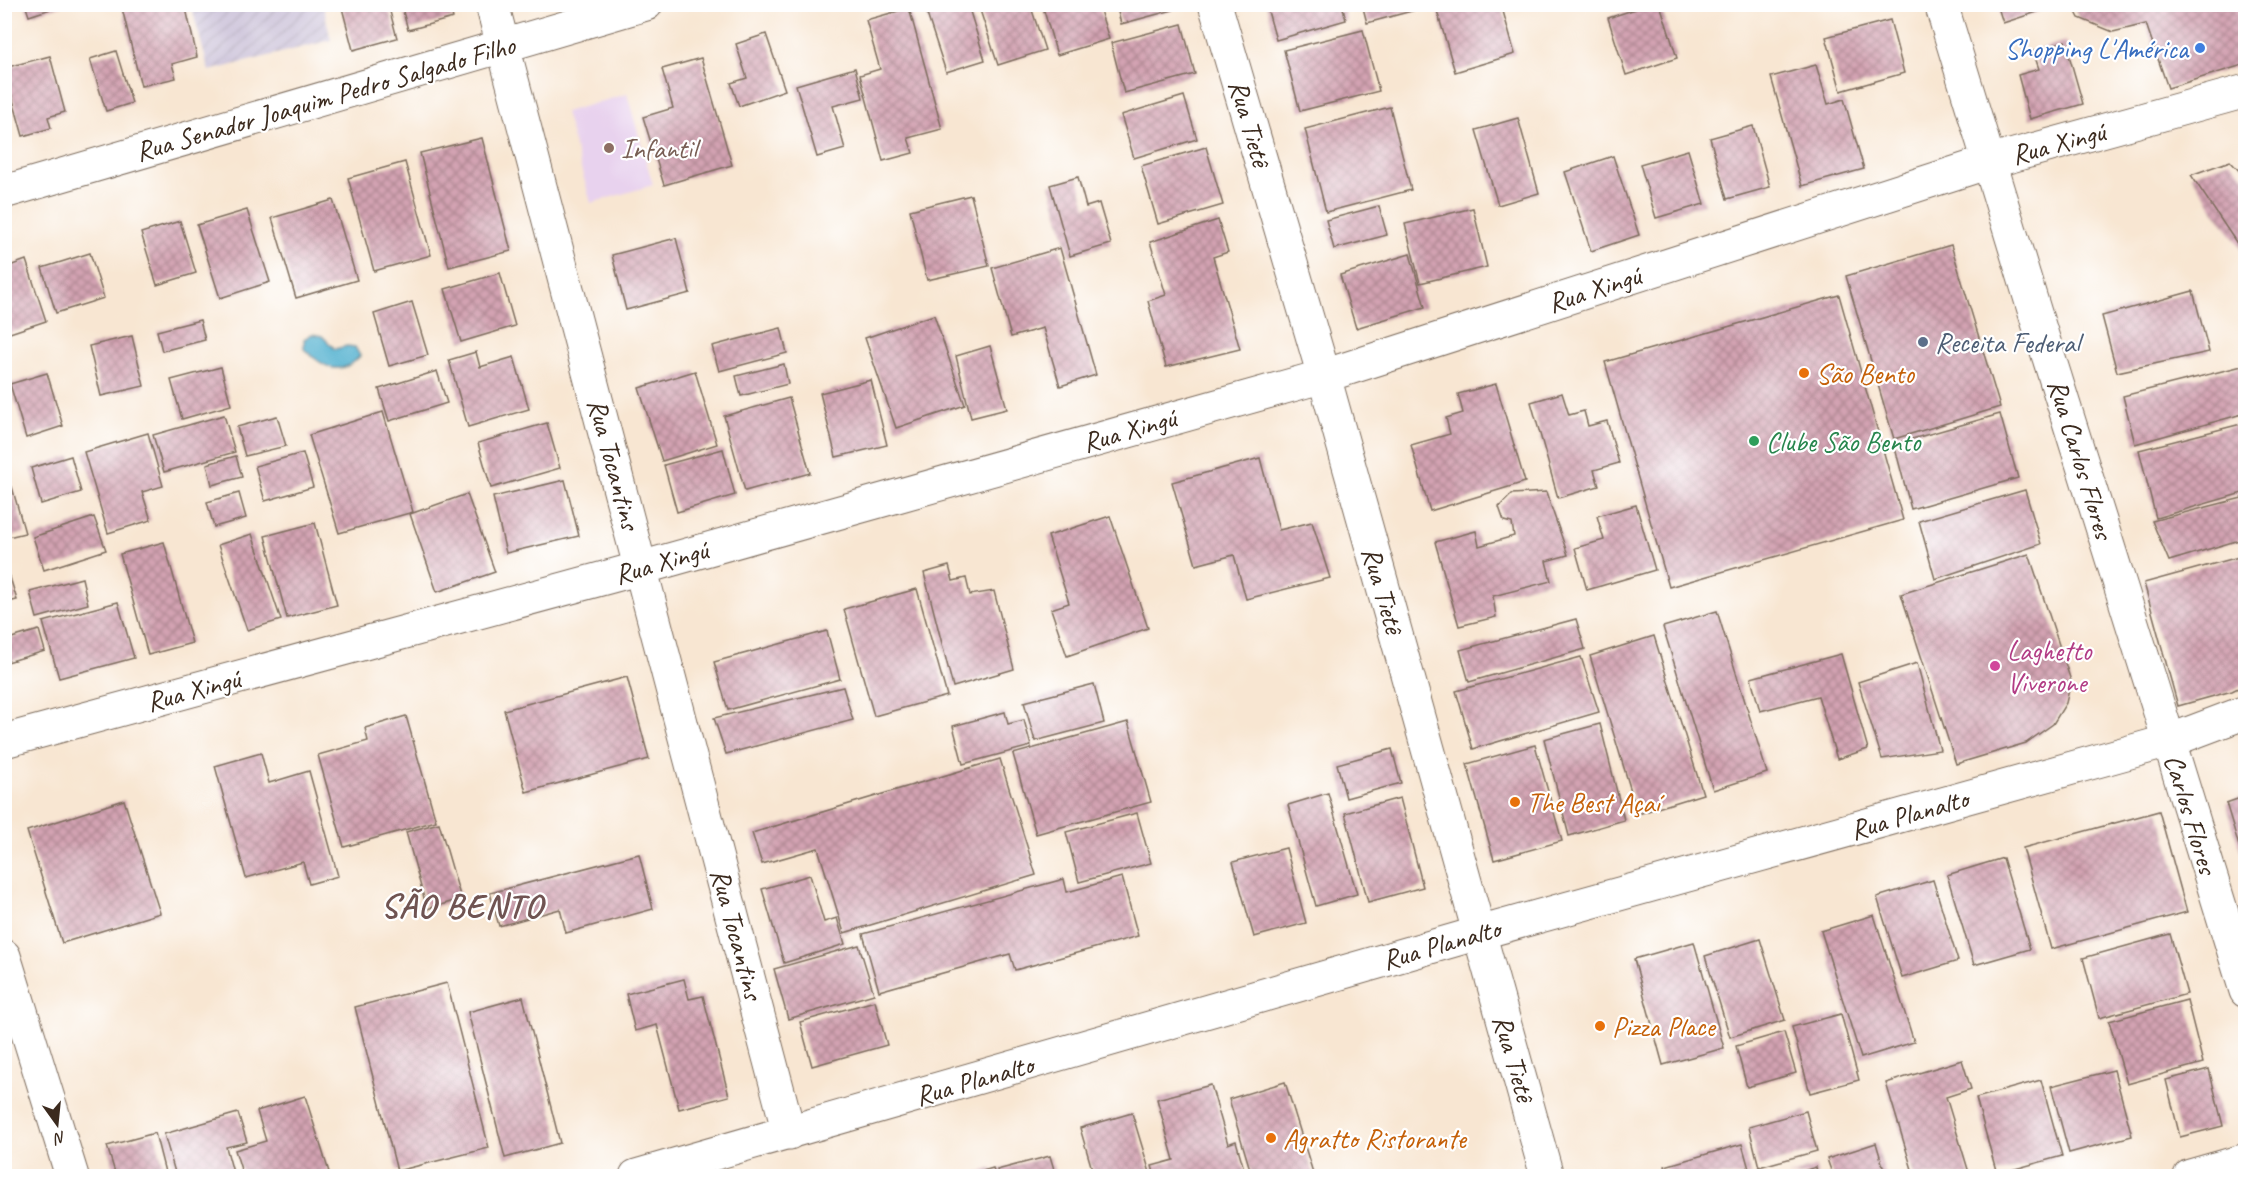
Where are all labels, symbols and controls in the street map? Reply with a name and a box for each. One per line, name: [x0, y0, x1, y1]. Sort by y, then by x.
street label: Rua Senador Joaquim Pedro Salgado Filho: [131, 26, 521, 169]
place label: Shopping L'América: [2005, 31, 2190, 66]
marker: Shopping L'América: [2193, 41, 2207, 55]
street label: Rua Tietê: [1221, 76, 1280, 173]
street label: Rua Xingú: [2007, 113, 2111, 172]
place label: Infantil: [621, 131, 702, 166]
marker: Infantil: [602, 141, 616, 155]
street label: Rua Xingú: [1543, 257, 1647, 320]
place label: Receita Federal: [1935, 325, 2085, 360]
marker: Receita Federal: [1916, 335, 1930, 349]
place label: São Bento: [1816, 356, 1916, 391]
marker: São Bento: [1797, 366, 1811, 380]
street label: Rua Carlos Flores: [2040, 375, 2123, 545]
street label: Rua Tocantins: [580, 395, 649, 536]
street label: Rua Xingú: [1078, 399, 1182, 460]
place label: Clube São Bento: [1766, 424, 1923, 459]
marker: Clube São Bento: [1747, 434, 1761, 448]
street label: Rua Xingú: [610, 531, 714, 592]
street label: Rua Tietê: [1354, 543, 1413, 640]
place label: Laghetto Viverone: [2007, 633, 2093, 700]
marker: Laghetto Viverone: [1988, 659, 2002, 673]
street label: Rua Xingú: [142, 660, 246, 719]
street label: Carlos Flores: [2156, 750, 2226, 880]
street label: Rua Planalto: [1846, 780, 1975, 847]
place label: The Best Açaí: [1527, 785, 1666, 820]
marker: The Best Açaí: [1508, 795, 1522, 809]
street label: Rua Tocantins: [703, 865, 772, 1006]
district label: SÃO BENTO: [381, 884, 547, 927]
street label: Rua Planalto: [1378, 910, 1507, 977]
place label: Pizza Place: [1612, 1009, 1717, 1044]
street label: Rua Tietê: [1485, 1011, 1544, 1108]
marker: Pizza Place: [1593, 1019, 1607, 1033]
street label: Rua Planalto: [911, 1046, 1040, 1113]
north arrow: [27, 1094, 87, 1154]
place label: Agratto Ristorante: [1283, 1121, 1468, 1156]
text: N: [50, 1127, 68, 1149]
marker: Agratto Ristorante: [1264, 1131, 1278, 1145]

